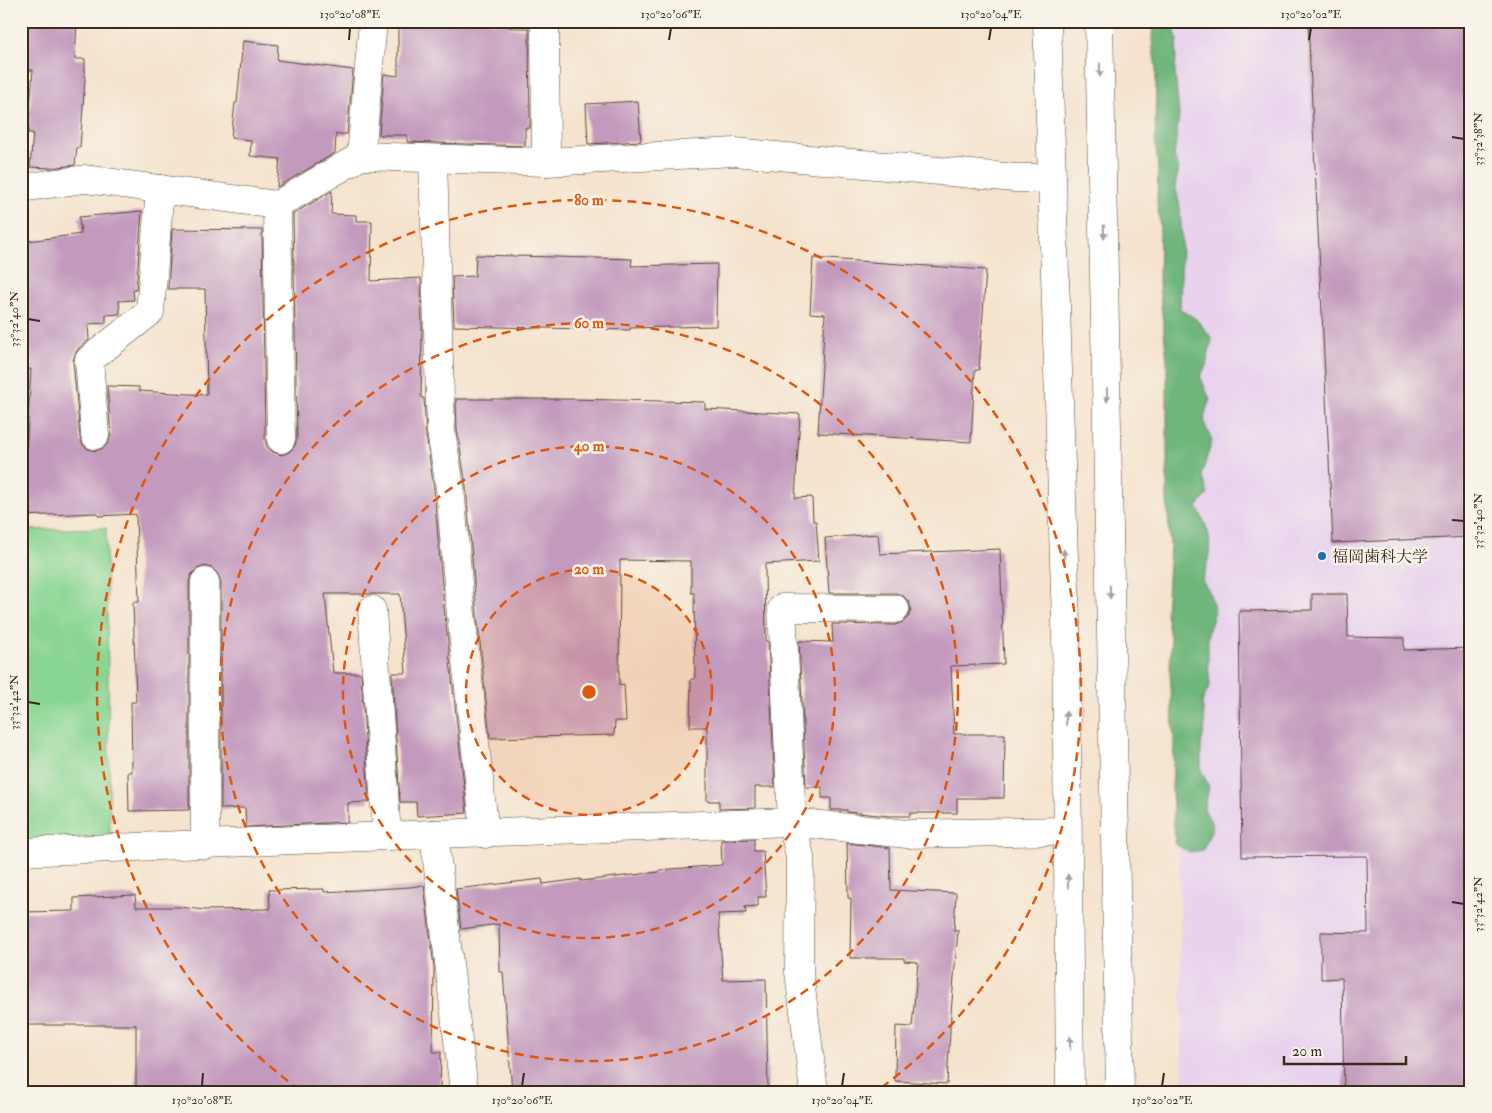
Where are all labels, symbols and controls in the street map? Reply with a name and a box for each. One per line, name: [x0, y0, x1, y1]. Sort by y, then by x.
text: 130°20'08"E: [320, 7, 380, 22]
text: 130°20'06"E: [641, 7, 702, 22]
text: 130°20'04"E: [960, 7, 1022, 22]
text: 130°20'02"E: [1281, 7, 1342, 22]
one-way arrow: [1096, 62, 1104, 78]
text: 33°32'38"N: [1471, 112, 1486, 166]
text: 80 m: [574, 191, 604, 210]
one-way arrow: [1100, 225, 1108, 241]
text: 33°32'40"N: [7, 291, 22, 347]
text: 60 m: [574, 314, 604, 333]
one-way arrow: [1103, 387, 1111, 403]
text: 40 m: [573, 437, 605, 456]
text: 33°32'40"N: [1471, 493, 1486, 549]
one-way arrow: [1059, 547, 1067, 563]
place label: 福岡歯科大学: [1332, 547, 1428, 567]
marker: 福岡歯科大学: [1316, 550, 1328, 562]
text: 20 m: [574, 560, 604, 579]
one-way arrow: [1106, 585, 1114, 601]
text: 33°32'42"N: [7, 674, 22, 730]
centre of rings: [580, 683, 598, 701]
one-way arrow: [1062, 710, 1070, 726]
one-way arrow: [1064, 872, 1072, 888]
text: 33°32'42"N: [1471, 876, 1486, 932]
scale bar: [1284, 1033, 1407, 1065]
one-way arrow: [1066, 1035, 1074, 1051]
text: 20 m: [1292, 1042, 1322, 1061]
text: 130°20'08"E: [172, 1093, 232, 1108]
text: 130°20'06"E: [492, 1093, 553, 1108]
text: 130°20'04"E: [811, 1093, 873, 1108]
text: 130°20'02"E: [1132, 1093, 1193, 1108]

